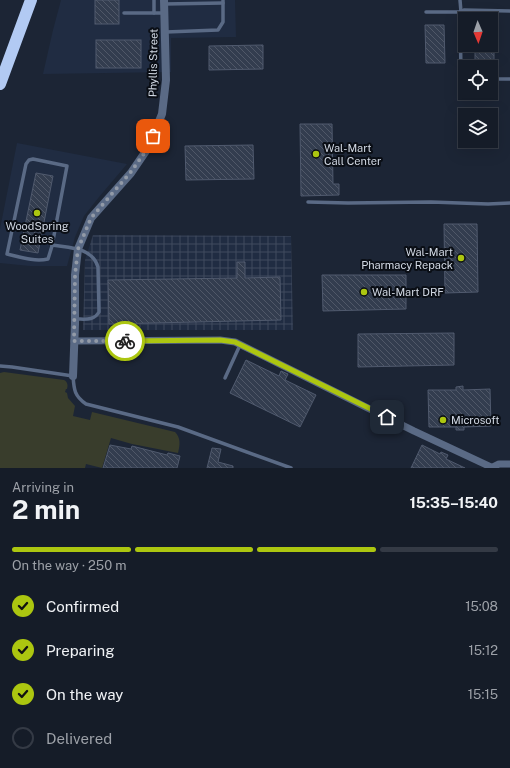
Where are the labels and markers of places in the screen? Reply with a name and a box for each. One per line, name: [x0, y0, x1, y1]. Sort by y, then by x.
pin: [136, 119, 170, 153]
place label: Wal-Mart Call Center: [324, 142, 381, 167]
marker: Wal-Mart Call Center: [311, 149, 321, 159]
marker: WoodSpring Suites: [32, 208, 42, 218]
place label: WoodSpring Suites: [5, 220, 69, 245]
place label: Wal-Mart Pharmacy Repack: [361, 246, 453, 271]
marker: Wal-Mart Pharmacy Repack: [456, 253, 466, 263]
place label: Wal-Mart DRF: [372, 286, 444, 298]
marker: Wal-Mart DRF: [359, 287, 369, 297]
pin: [370, 400, 404, 434]
place label: Microsoft: [451, 414, 500, 426]
marker: Microsoft: [438, 415, 448, 425]

